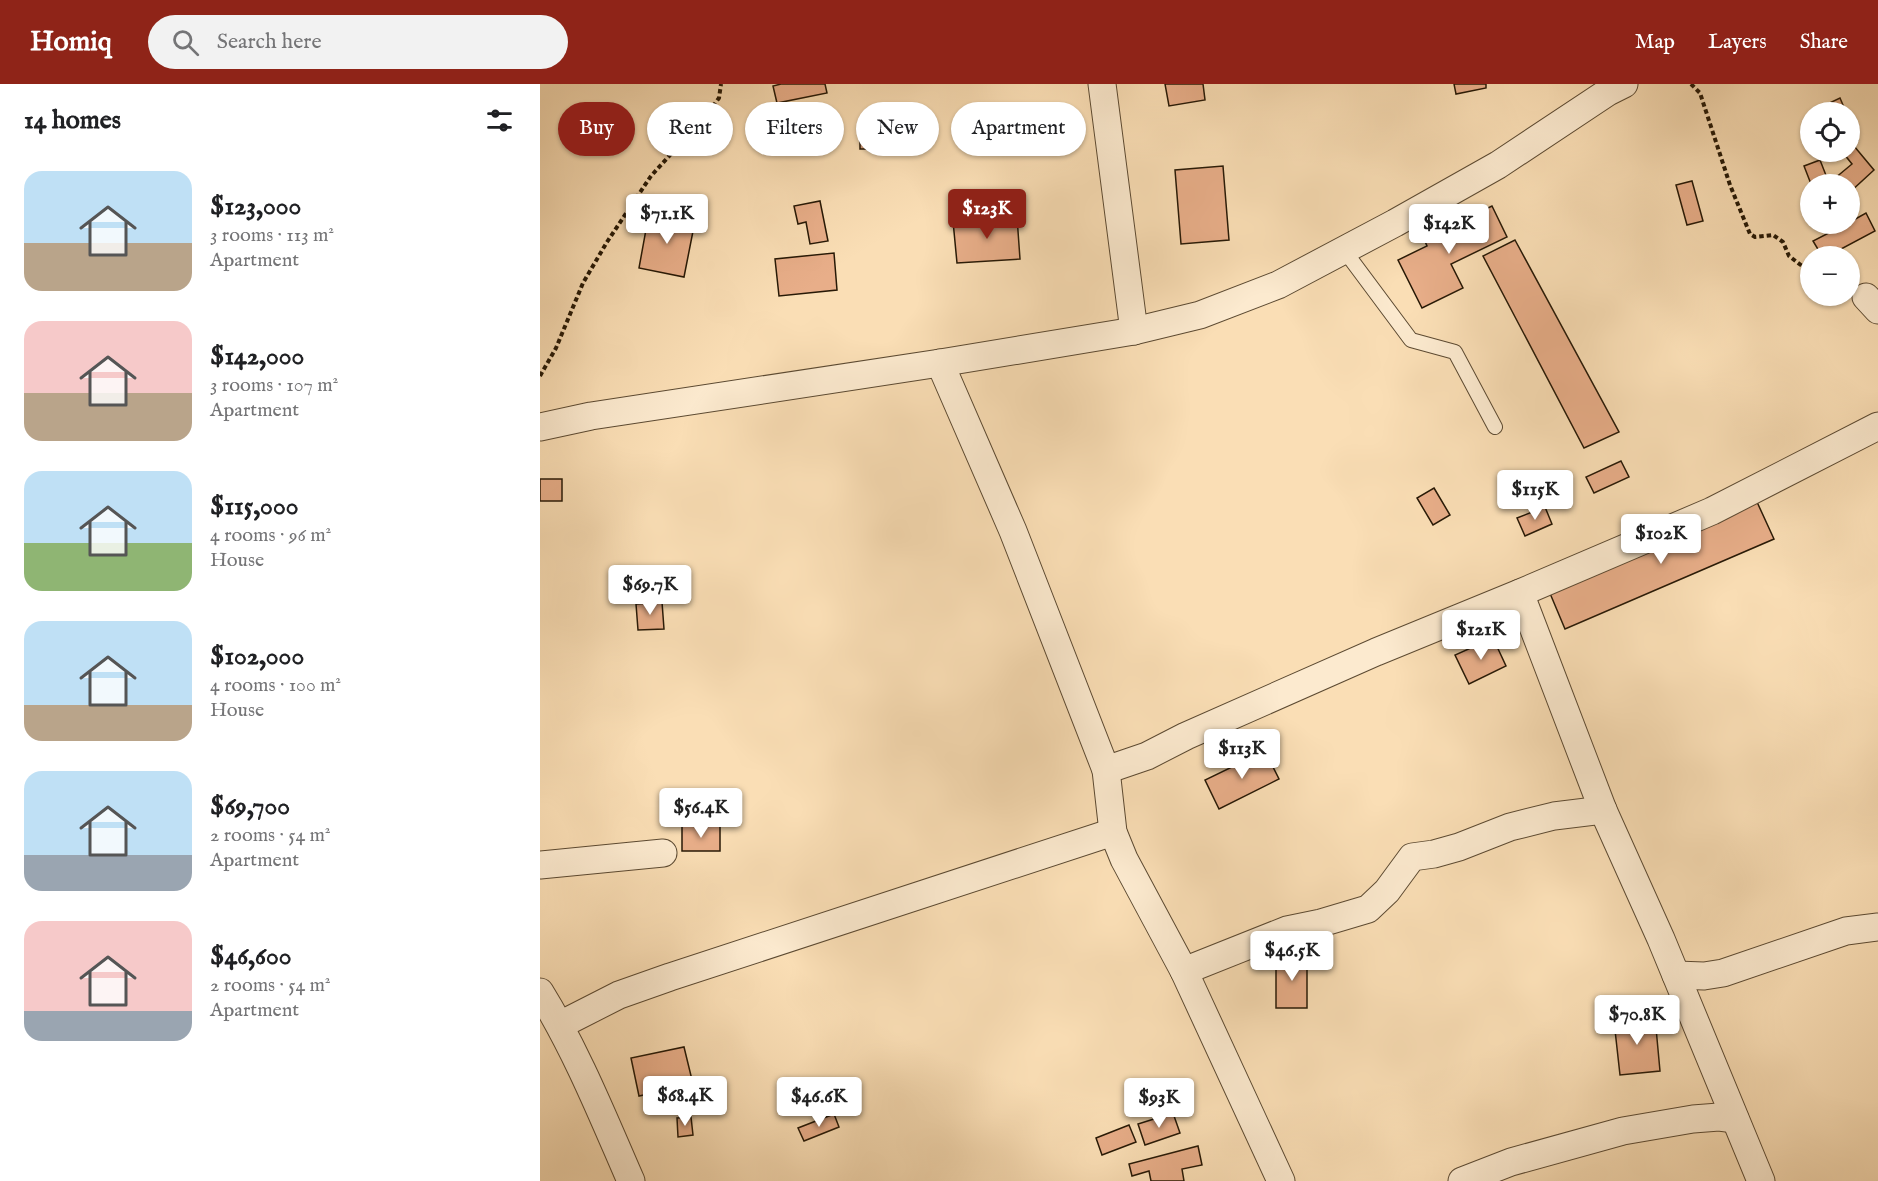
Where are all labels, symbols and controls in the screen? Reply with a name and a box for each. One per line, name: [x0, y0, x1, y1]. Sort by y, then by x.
search box: [148, 15, 568, 69]
text: Homiq: [30, 25, 112, 60]
icon: search: [169, 26, 202, 59]
text: Search here: [217, 28, 322, 56]
text: Map: [1635, 29, 1675, 56]
text: Layers: [1708, 29, 1767, 56]
text: Share: [1800, 29, 1848, 56]
chip: Buy: [558, 102, 635, 156]
chip: Rent: [647, 102, 733, 156]
chip: Filters: [745, 102, 844, 156]
chip: New: [856, 102, 939, 156]
chip: Apartment: [951, 102, 1086, 156]
map controls: [1800, 102, 1860, 306]
button: locate: [1800, 102, 1860, 162]
text: 14 homes: [24, 104, 121, 137]
icon: filters: [483, 104, 516, 137]
button: +: [1800, 174, 1860, 234]
pin: $123K: [945, 189, 1029, 240]
text: $123,000: [210, 190, 301, 223]
pin: $71.1K: [618, 194, 716, 245]
icon: home: [72, 195, 144, 267]
text: $123K: [962, 196, 1012, 221]
text: $71.1K: [640, 201, 694, 226]
pin: $142K: [1407, 204, 1491, 255]
text: $142K: [1423, 211, 1475, 236]
text: 3 rooms · 113 m²: [210, 223, 334, 248]
button: −: [1800, 246, 1860, 306]
text: Apartment: [210, 248, 299, 273]
text: $142,000: [210, 340, 304, 373]
icon: home: [72, 345, 144, 417]
text: 3 rooms · 107 m²: [210, 373, 338, 398]
text: Apartment: [210, 398, 299, 423]
pin: $115K: [1493, 470, 1577, 521]
text: $115K: [1511, 477, 1559, 502]
text: $115,000: [210, 490, 298, 523]
icon: home: [72, 495, 144, 567]
pin: $102K: [1619, 514, 1703, 565]
text: $102K: [1635, 521, 1687, 546]
text: 4 rooms · 96 m²: [210, 523, 331, 548]
text: House: [210, 548, 264, 573]
pin: $69.7K: [601, 565, 699, 616]
text: $69.7K: [622, 572, 678, 597]
pin: $121K: [1439, 610, 1523, 661]
text: $121K: [1456, 617, 1506, 642]
text: $102,000: [210, 640, 304, 673]
icon: home: [72, 645, 144, 717]
text: 4 rooms · 100 m²: [210, 673, 341, 698]
text: House: [210, 698, 264, 723]
pin: $113K: [1200, 729, 1284, 780]
text: $113K: [1218, 736, 1266, 761]
pin: $56.4K: [652, 788, 750, 839]
text: $69,700: [210, 790, 290, 823]
icon: home: [72, 795, 144, 867]
text: $56.4K: [673, 795, 729, 820]
text: 2 rooms · 54 m²: [210, 823, 331, 848]
text: Apartment: [210, 848, 299, 873]
pin: $46.5K: [1243, 931, 1341, 982]
text: $46.5K: [1264, 938, 1320, 963]
text: $46,600: [210, 940, 292, 973]
icon: home: [72, 945, 144, 1017]
text: 2 rooms · 54 m²: [210, 973, 331, 998]
pin: $70.8K: [1588, 995, 1686, 1046]
text: Apartment: [210, 998, 299, 1023]
text: $70.8K: [1609, 1002, 1665, 1027]
pin: $68.4K: [636, 1076, 734, 1127]
pin: $46.6K: [770, 1077, 868, 1128]
pin: $93K: [1123, 1078, 1195, 1129]
text: $68.4K: [657, 1083, 713, 1108]
text: $46.6K: [791, 1084, 847, 1109]
text: $93K: [1138, 1085, 1180, 1110]

